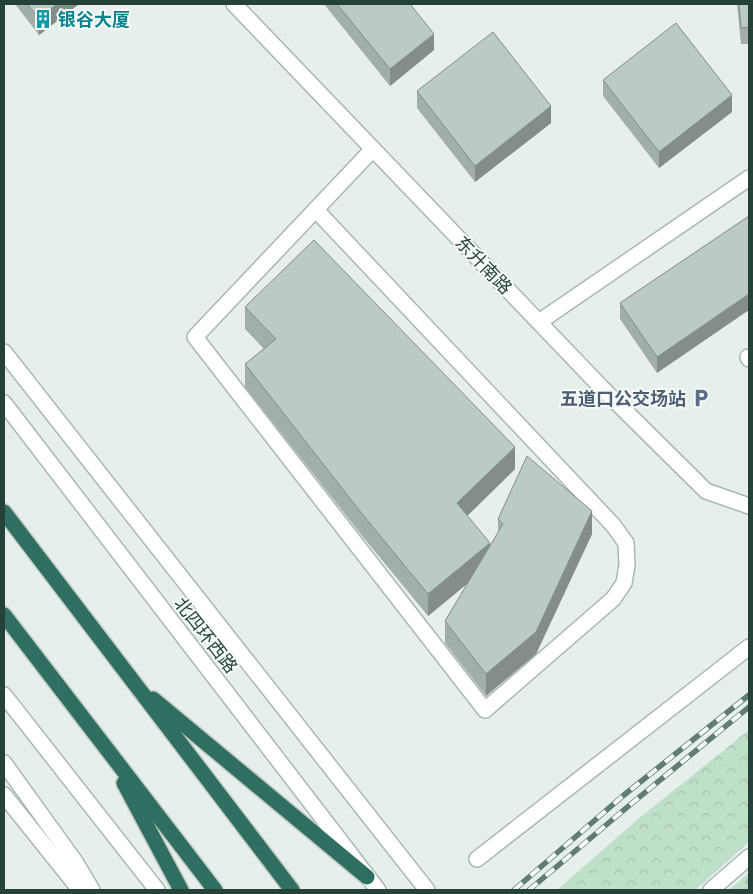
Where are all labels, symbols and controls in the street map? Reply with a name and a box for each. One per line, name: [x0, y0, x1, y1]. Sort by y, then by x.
building icon: 银谷大厦: [32, 8, 54, 30]
place label: 银谷大厦: [58, 9, 130, 30]
street label: 东升南路: [451, 232, 517, 298]
parking icon: 五道口公交场站: [690, 387, 712, 409]
place label: 五道口公交场站: [560, 388, 686, 409]
street label: 北四环西路: [170, 593, 242, 677]

